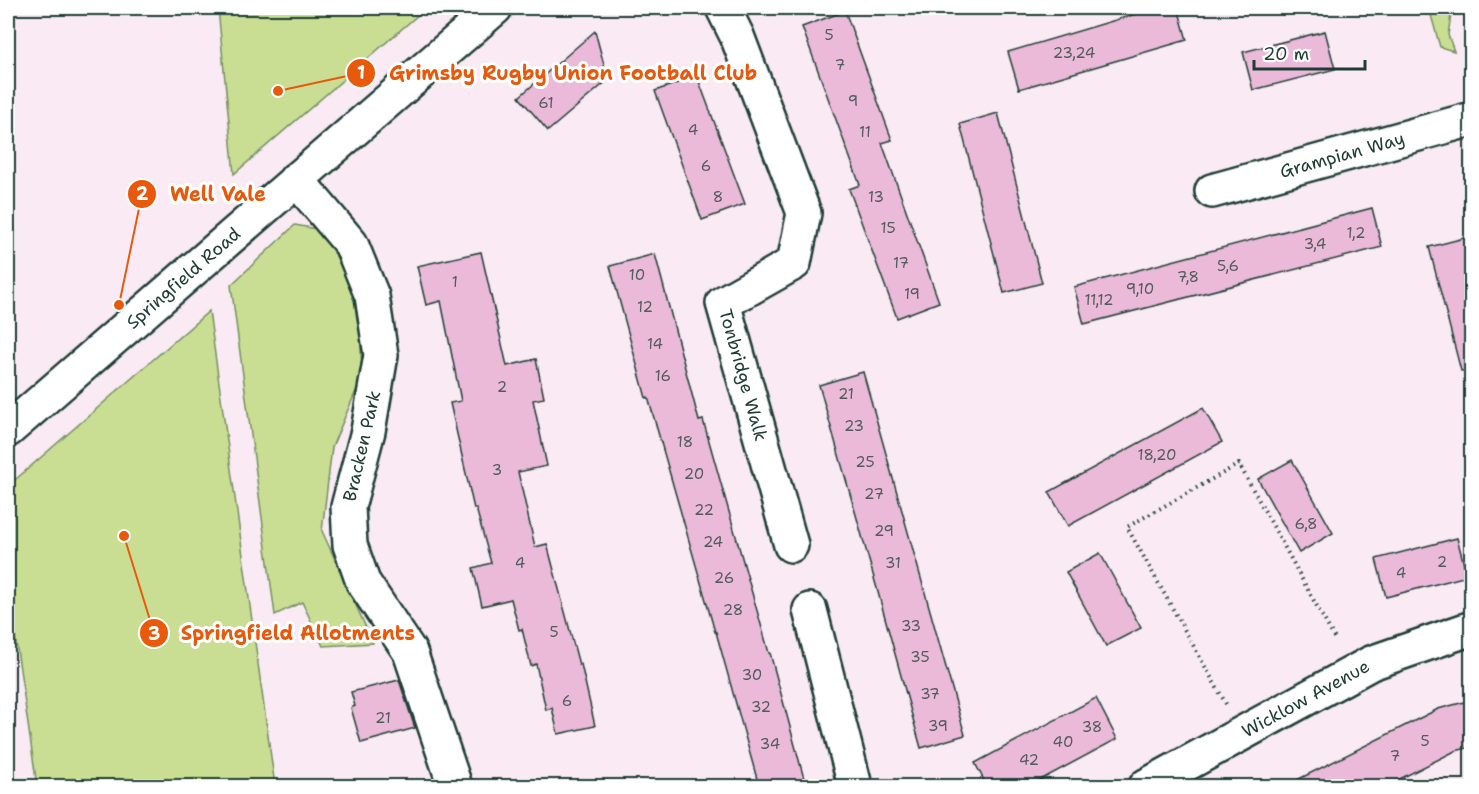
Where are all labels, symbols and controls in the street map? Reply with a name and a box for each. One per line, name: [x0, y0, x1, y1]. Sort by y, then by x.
house number: 5: [824, 25, 834, 45]
scale bar: [1254, 33, 1365, 71]
text: 20 m: [1263, 42, 1309, 66]
house number: 23,24: [1053, 43, 1095, 63]
callout: Grimsby Rugby Union Football Club: [346, 54, 769, 92]
house number: 7: [835, 55, 845, 75]
text: Grimsby Rugby Union Football Club: [389, 60, 757, 86]
text: 1: [357, 61, 365, 85]
house number: 9: [848, 91, 858, 111]
house number: 61: [538, 93, 554, 113]
house number: 4: [688, 120, 698, 140]
house number: 11: [859, 122, 871, 142]
street label: Grampian Way: [1277, 126, 1407, 184]
house number: 6: [701, 156, 711, 176]
callout: Well Vale: [127, 175, 278, 213]
text: Well Vale: [170, 181, 266, 207]
text: 2: [136, 182, 149, 206]
house number: 8: [713, 187, 723, 207]
house number: 13: [868, 187, 884, 207]
house number: 15: [880, 218, 896, 238]
street label: Springfield Road: [121, 222, 246, 334]
house number: 1,2: [1347, 223, 1365, 243]
house number: 3,4: [1304, 234, 1326, 254]
house number: 17: [893, 253, 909, 273]
house number: 5,6: [1217, 256, 1239, 276]
house number: 10: [629, 265, 645, 285]
house number: 7,8: [1177, 267, 1199, 287]
house number: 1: [452, 272, 458, 292]
house number: 9,10: [1126, 279, 1154, 299]
house number: 19: [904, 284, 920, 304]
house number: 11,12: [1084, 290, 1114, 310]
house number: 12: [637, 297, 653, 317]
street label: Tonbridge Walk: [713, 306, 773, 444]
house number: 14: [647, 334, 663, 354]
house number: 16: [655, 366, 671, 386]
house number: 2: [497, 377, 507, 397]
house number: 21: [838, 384, 854, 404]
street label: Bracken Park: [338, 388, 386, 504]
house number: 23: [844, 416, 864, 436]
house number: 18: [677, 432, 693, 452]
house number: 18,20: [1137, 445, 1177, 465]
house number: 25: [855, 452, 875, 472]
house number: 3: [492, 460, 502, 480]
house number: 20: [684, 464, 704, 484]
house number: 27: [864, 484, 884, 504]
house number: 22: [694, 500, 714, 520]
house number: 6,8: [1294, 514, 1318, 534]
house number: 29: [874, 521, 894, 541]
house number: 24: [703, 532, 723, 552]
house number: 2: [1437, 552, 1447, 572]
house number: 4: [515, 553, 525, 573]
house number: 31: [885, 553, 901, 573]
house number: 4: [1396, 563, 1406, 583]
house number: 26: [714, 568, 734, 588]
house number: 28: [723, 600, 743, 620]
callout: Springfield Allotments: [139, 614, 427, 652]
house number: 33: [901, 616, 921, 636]
text: Springfield Allotments: [181, 620, 415, 646]
text: 3: [148, 622, 160, 646]
house number: 5: [549, 622, 559, 642]
house number: 35: [910, 647, 930, 667]
street label: Wicklow Avenue: [1238, 654, 1374, 743]
house number: 30: [742, 665, 762, 685]
house number: 37: [920, 684, 940, 704]
house number: 6: [562, 691, 572, 711]
house number: 32: [751, 697, 771, 717]
house number: 21: [375, 708, 391, 728]
house number: 39: [928, 716, 948, 736]
house number: 38: [1082, 717, 1102, 737]
house number: 5: [1420, 731, 1430, 751]
house number: 40: [1053, 732, 1073, 752]
house number: 34: [760, 734, 780, 754]
house number: 7: [1390, 746, 1400, 766]
house number: 42: [1019, 750, 1039, 770]

